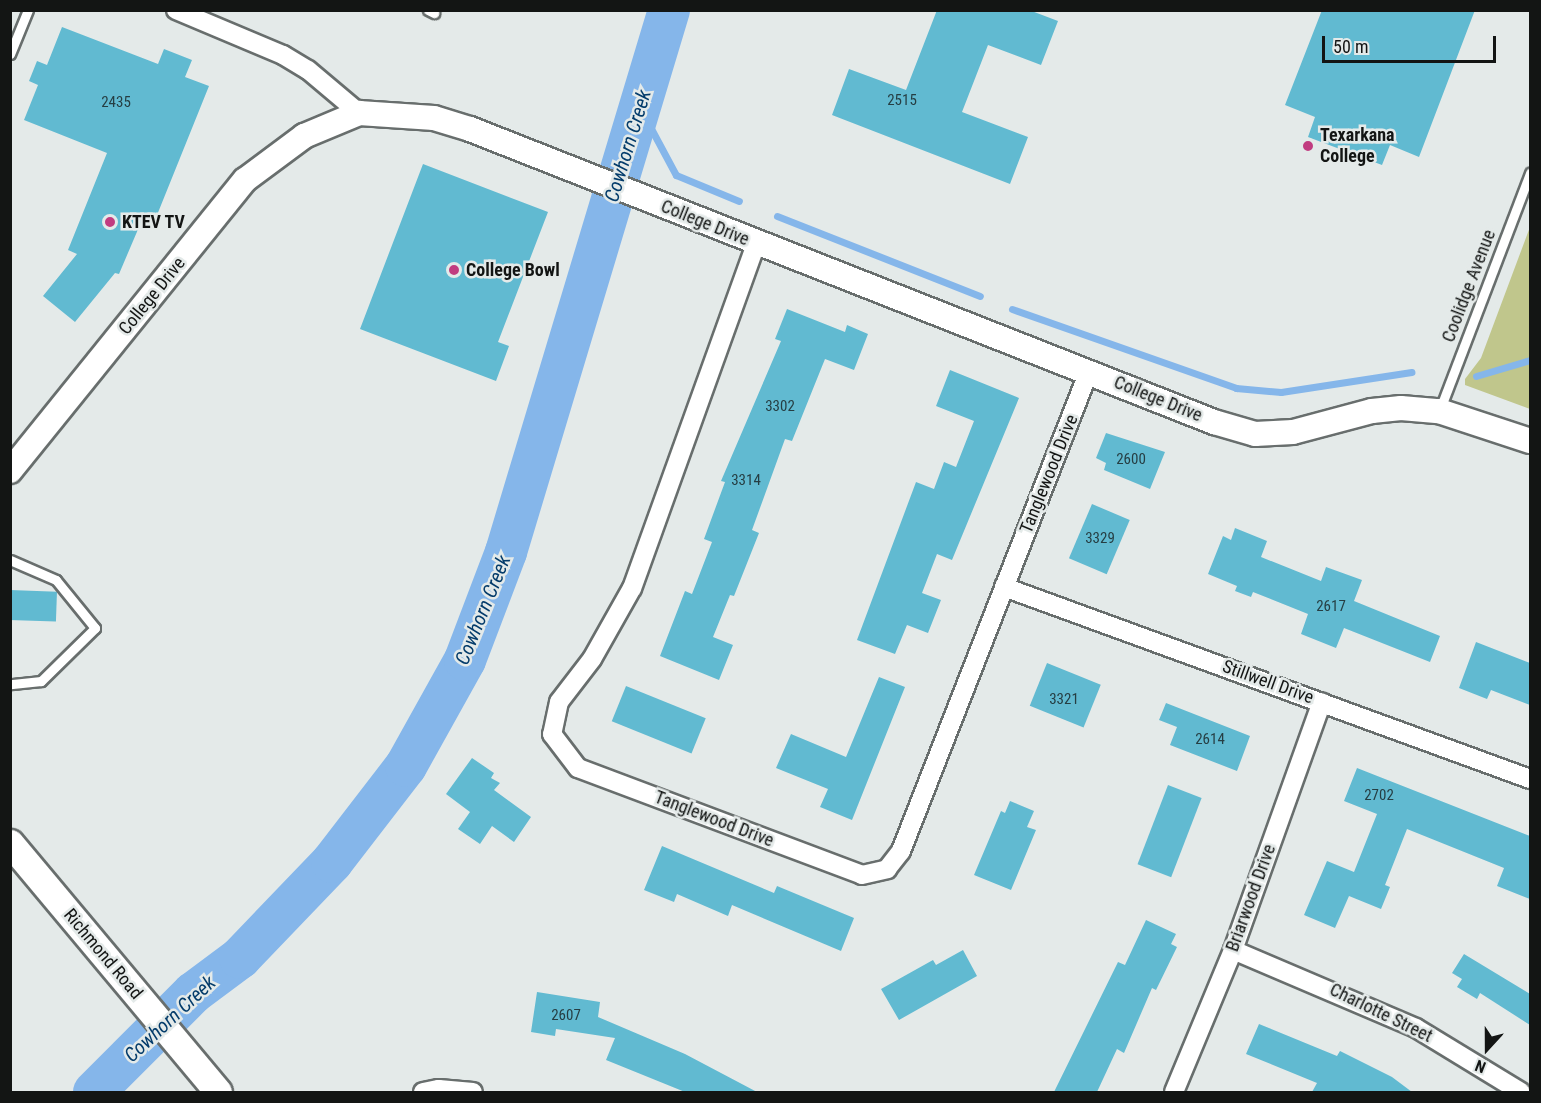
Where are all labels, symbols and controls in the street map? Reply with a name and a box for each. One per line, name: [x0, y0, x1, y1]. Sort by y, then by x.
scale bar: [1325, 24, 1499, 62]
text: 50 m: [1333, 36, 1368, 57]
water label: Cowhorn Creek: [600, 87, 656, 205]
house number: 2515: [887, 92, 917, 110]
house number: 2435: [101, 94, 131, 112]
place label: Texarkana College: [1320, 125, 1395, 168]
marker: Texarkana College: [1301, 139, 1315, 153]
street label: College Drive: [658, 196, 752, 250]
place label: KTEV TV: [122, 211, 185, 233]
marker: KTEV TV: [103, 215, 117, 229]
street label: Coolidge Avenue: [1438, 227, 1500, 345]
street label: College Drive: [114, 253, 190, 339]
place label: College Bowl: [466, 259, 560, 281]
marker: College Bowl: [447, 263, 461, 277]
street label: College Drive: [1111, 372, 1205, 426]
house number: 3302: [765, 398, 795, 416]
street label: Tanglewood Drive: [1015, 412, 1083, 536]
house number: 2600: [1116, 451, 1146, 469]
house number: 3314: [731, 472, 761, 490]
house number: 3329: [1085, 530, 1115, 548]
water label: Cowhorn Creek: [450, 552, 516, 668]
house number: 2617: [1316, 598, 1346, 616]
street label: Stillwell Drive: [1219, 656, 1317, 708]
house number: 3321: [1049, 691, 1079, 709]
house number: 2614: [1195, 731, 1225, 749]
street label: Tanglewood Drive: [651, 786, 777, 852]
house number: 2702: [1364, 787, 1394, 805]
street label: Briarwood Drive: [1222, 841, 1280, 955]
street label: Richmond Road: [59, 904, 147, 1004]
water label: Cowhorn Creek: [119, 971, 221, 1067]
street label: Charlotte Street: [1326, 979, 1436, 1047]
house number: 2607: [551, 1007, 581, 1025]
north arrow: [1457, 1019, 1517, 1079]
text: N: [1472, 1056, 1488, 1077]

